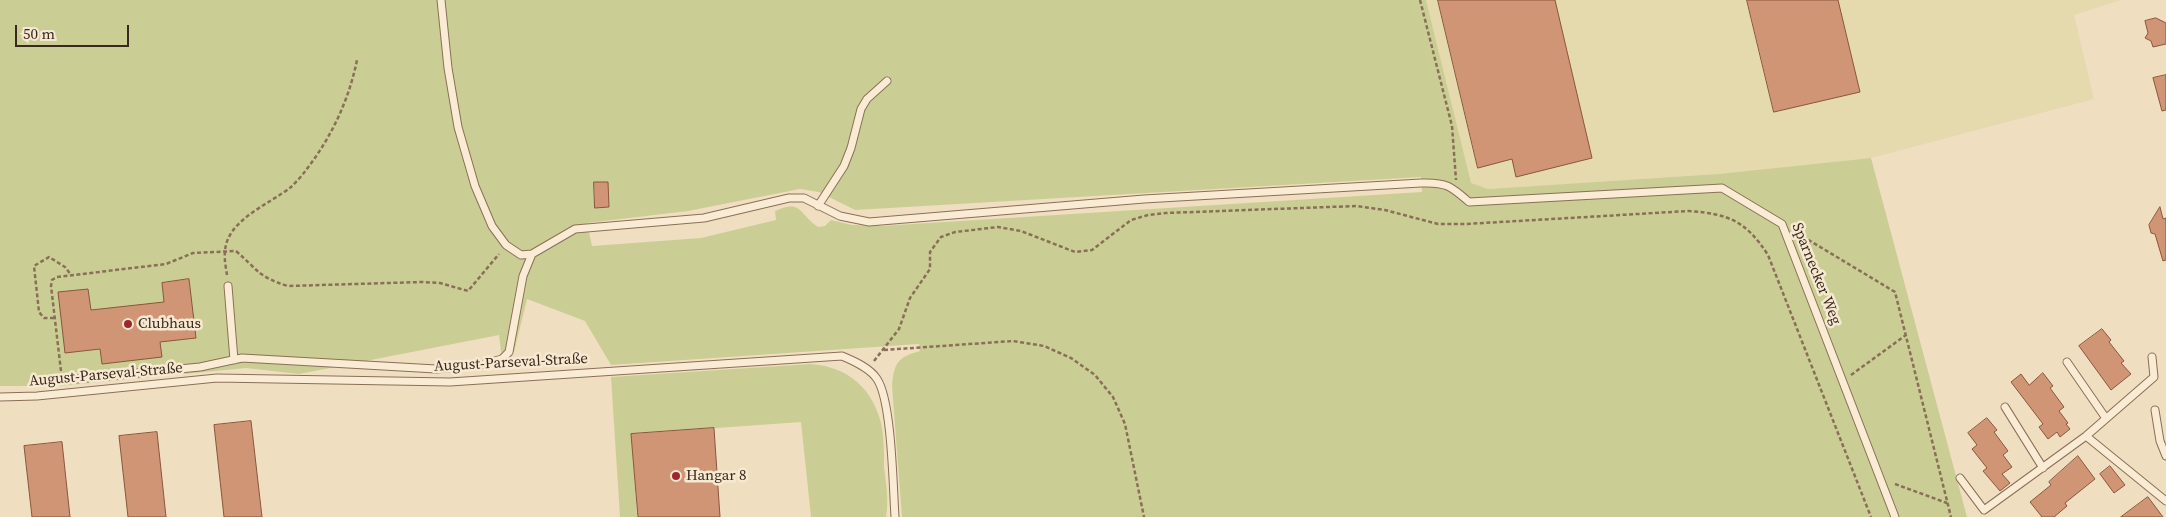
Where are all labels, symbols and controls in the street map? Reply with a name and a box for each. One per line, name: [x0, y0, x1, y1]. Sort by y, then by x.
scale bar: [18, 15, 131, 47]
text: 50 m: [23, 23, 55, 44]
street label: Sparnecker Weg: [1787, 220, 1845, 328]
place label: Clubhaus: [138, 315, 201, 333]
marker: Clubhaus: [122, 318, 134, 330]
street label: August-Parseval-Straße: [433, 350, 589, 376]
street label: August-Parseval-Straße: [28, 359, 184, 391]
place label: Hangar 8: [686, 467, 747, 485]
marker: Hangar 8: [670, 470, 682, 482]

